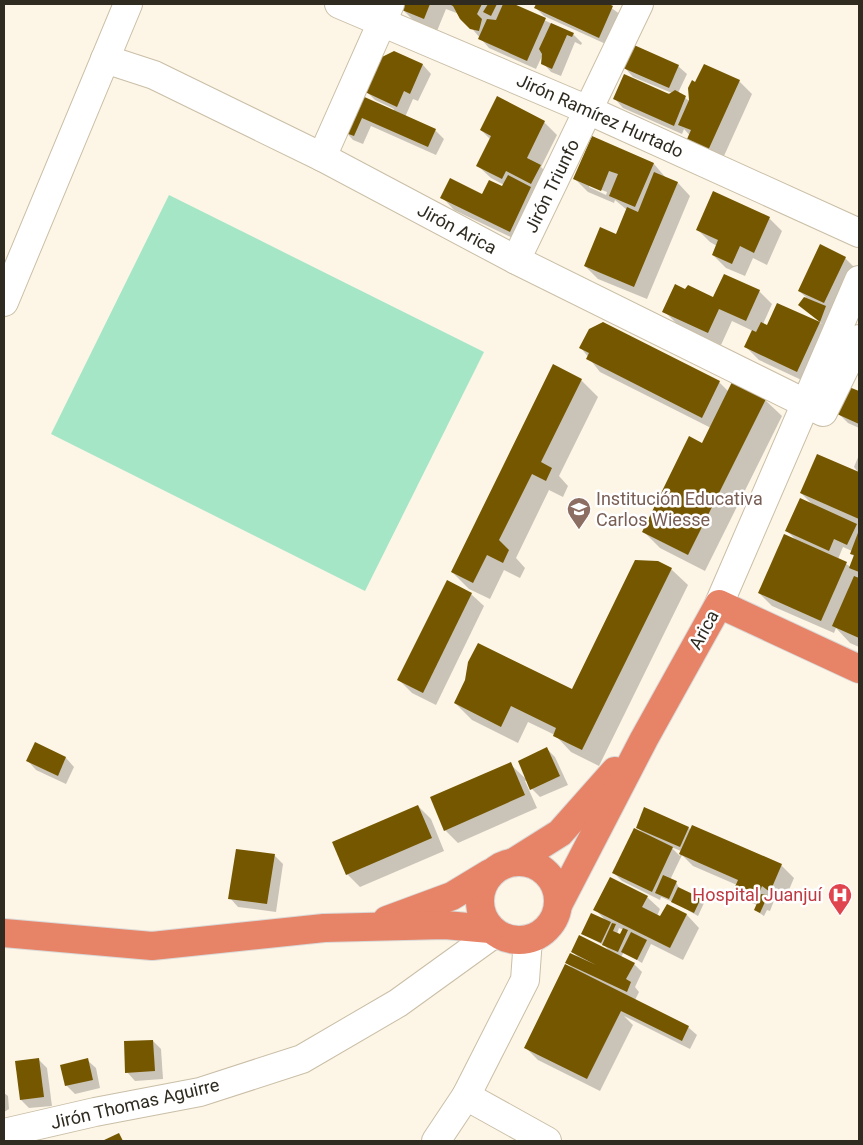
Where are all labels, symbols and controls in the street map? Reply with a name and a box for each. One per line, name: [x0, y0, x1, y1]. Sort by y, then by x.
street label: Jirón Ramírez Hurtado: [514, 69, 687, 162]
street label: Jirón Triunfo: [520, 136, 583, 236]
street label: Jirón Arica: [414, 199, 500, 258]
place label: Institución Educativa Carlos Wiesse: [596, 488, 763, 530]
school or university icon: Institución Educativa Carlos Wiesse: [566, 496, 592, 530]
street label: Arica: [684, 607, 723, 653]
hospital icon: Hospital Juanjuí: [827, 882, 853, 916]
place label: Hospital Juanjuí: [692, 884, 823, 905]
street label: Jirón Thomas Aguirre: [48, 1074, 221, 1133]

